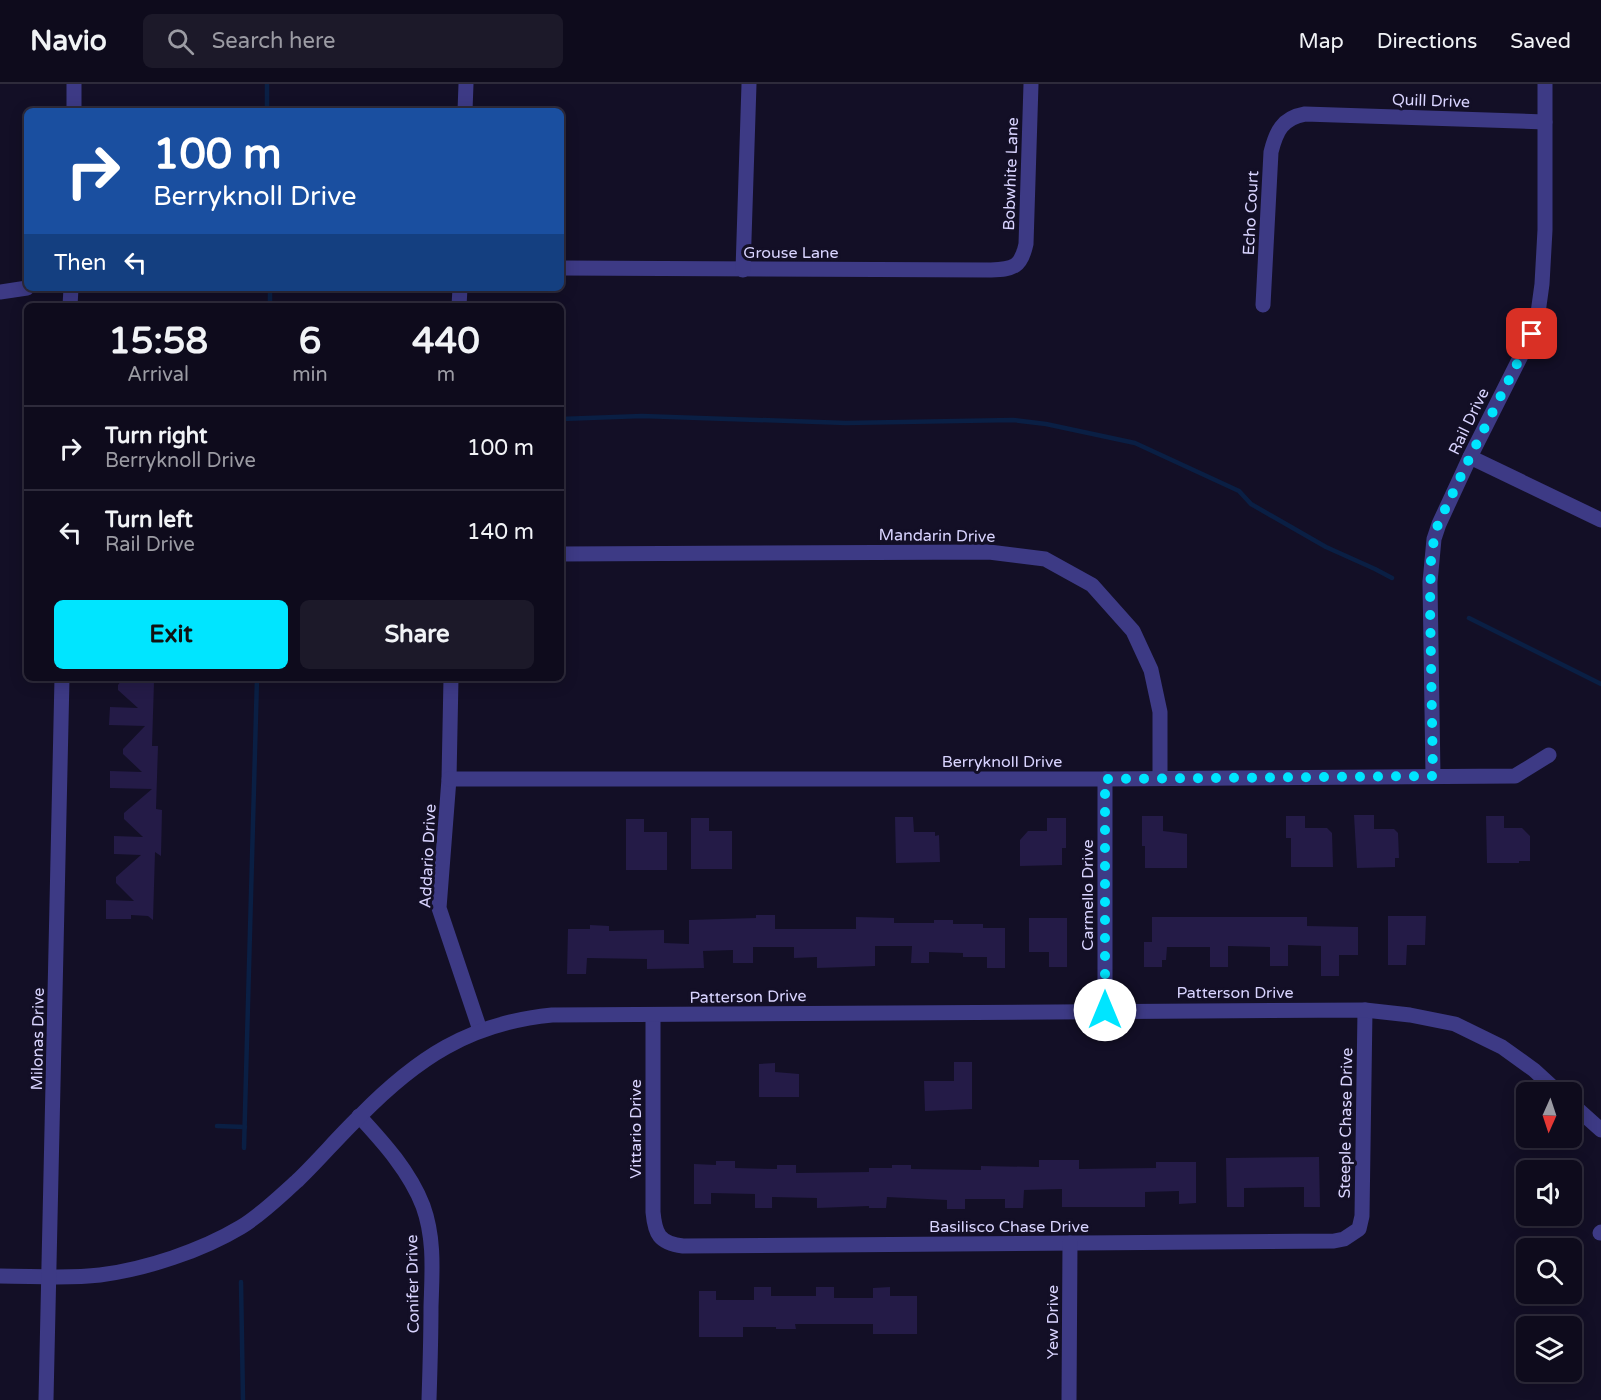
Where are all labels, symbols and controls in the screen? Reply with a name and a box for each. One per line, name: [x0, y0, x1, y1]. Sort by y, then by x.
search box: [143, 14, 563, 68]
text: Navio: [30, 24, 107, 58]
icon: search: [164, 25, 197, 58]
text: Search here: [212, 28, 336, 54]
text: Map: [1298, 29, 1344, 54]
text: Directions: [1377, 29, 1477, 54]
text: Saved: [1510, 29, 1571, 54]
street label: Quill Drive: [1392, 90, 1470, 112]
street label: Bobwhite Lane: [999, 117, 1023, 231]
text: 100 m: [153, 129, 282, 180]
icon: right: [54, 132, 132, 210]
street label: Echo Court: [1239, 170, 1263, 256]
text: Berryknoll Drive: [153, 180, 357, 213]
street label: Grouse Lane: [743, 243, 839, 263]
icon: left: [119, 246, 152, 279]
text: Then: [54, 250, 107, 276]
pin: [1506, 308, 1557, 359]
icon: arrive: [1515, 317, 1548, 350]
text: 15:58: [108, 320, 208, 363]
text: 6: [299, 320, 321, 363]
text: 440: [412, 320, 480, 363]
text: Arrival: [127, 363, 189, 387]
text: min: [292, 363, 328, 387]
text: m: [437, 363, 455, 387]
street label: Rail Drive: [1444, 385, 1494, 458]
text: Turn right: [105, 423, 207, 449]
icon: right: [54, 432, 87, 465]
text: 100 m: [467, 435, 534, 461]
text: Berryknoll Drive: [105, 449, 256, 473]
text: Turn left: [105, 507, 193, 533]
icon: left: [54, 516, 87, 549]
text: 140 m: [467, 519, 534, 545]
street label: Mandarin Drive: [878, 525, 996, 547]
text: Rail Drive: [105, 533, 195, 557]
button: Exit: [54, 600, 288, 669]
button: Share: [300, 600, 534, 669]
street label: Berryknoll Drive: [942, 752, 1062, 772]
street label: Addario Drive: [415, 803, 441, 909]
street label: Carmello Drive: [1078, 839, 1098, 951]
position arrow: [1073, 978, 1137, 1042]
street label: Patterson Drive: [1176, 983, 1294, 1003]
street label: Patterson Drive: [689, 986, 807, 1008]
street label: Milonas Drive: [27, 987, 49, 1091]
street label: Steeple Chase Drive: [1335, 1047, 1357, 1199]
street label: Vittario Drive: [626, 1079, 646, 1179]
north arrow: [1516, 1082, 1582, 1148]
map controls: [1516, 1082, 1582, 1382]
button: sound: [1516, 1160, 1582, 1226]
street label: Basilisco Chase Drive: [929, 1217, 1089, 1237]
street label: Conifer Drive: [402, 1234, 424, 1334]
button: search: [1516, 1238, 1582, 1304]
street label: Yew Drive: [1043, 1285, 1063, 1359]
button: layers: [1516, 1316, 1582, 1382]

